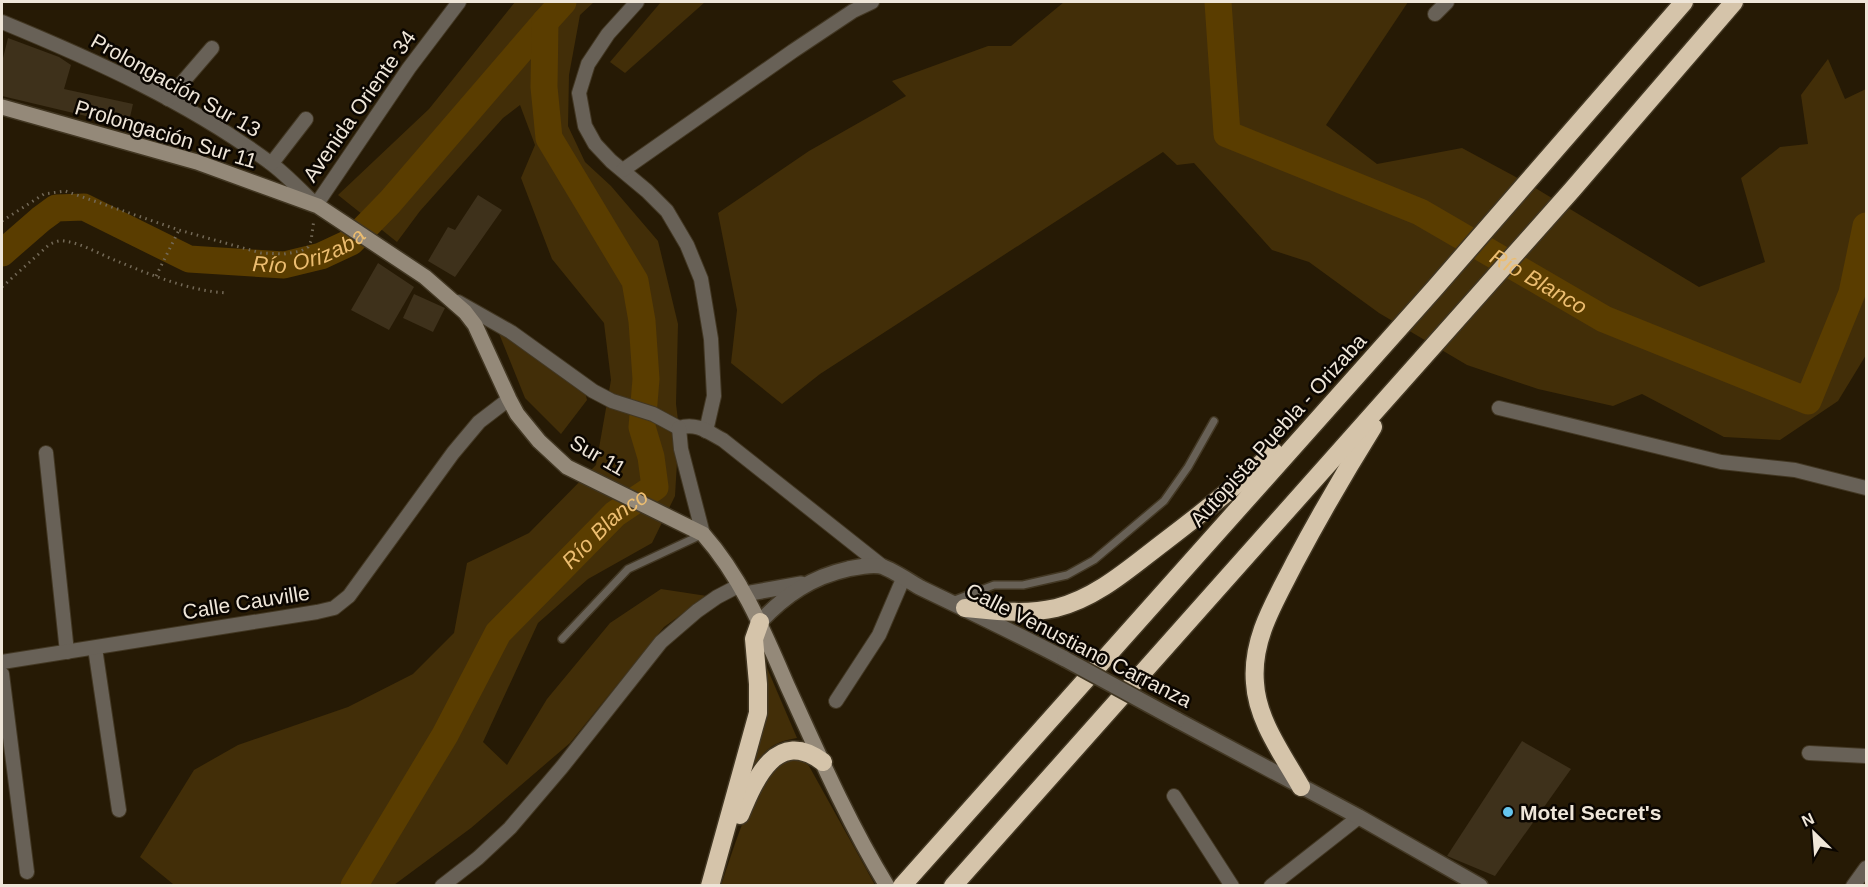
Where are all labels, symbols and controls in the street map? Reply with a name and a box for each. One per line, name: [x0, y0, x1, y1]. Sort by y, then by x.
street label: Avenida Oriente 34: [298, 26, 420, 186]
street label: Prolongación Sur 13: [87, 29, 265, 141]
street label: Prolongación Sur 11: [72, 95, 260, 173]
water label: Río Orizaba: [252, 223, 370, 278]
water label: Río Blanco: [1486, 243, 1592, 319]
street label: Autopista Puebla - Orizaba: [1185, 329, 1371, 531]
street label: Sur 11: [566, 430, 630, 480]
water label: Río Blanco: [556, 483, 652, 573]
street label: Calle Venustiano Carranza: [962, 578, 1196, 712]
street label: Calle Cauville: [181, 581, 311, 623]
place label: Motel Secret's: [1520, 801, 1662, 824]
north arrow: [1784, 803, 1844, 863]
marker: Motel Secret's: [1501, 805, 1515, 819]
text: N: [1799, 810, 1817, 830]

